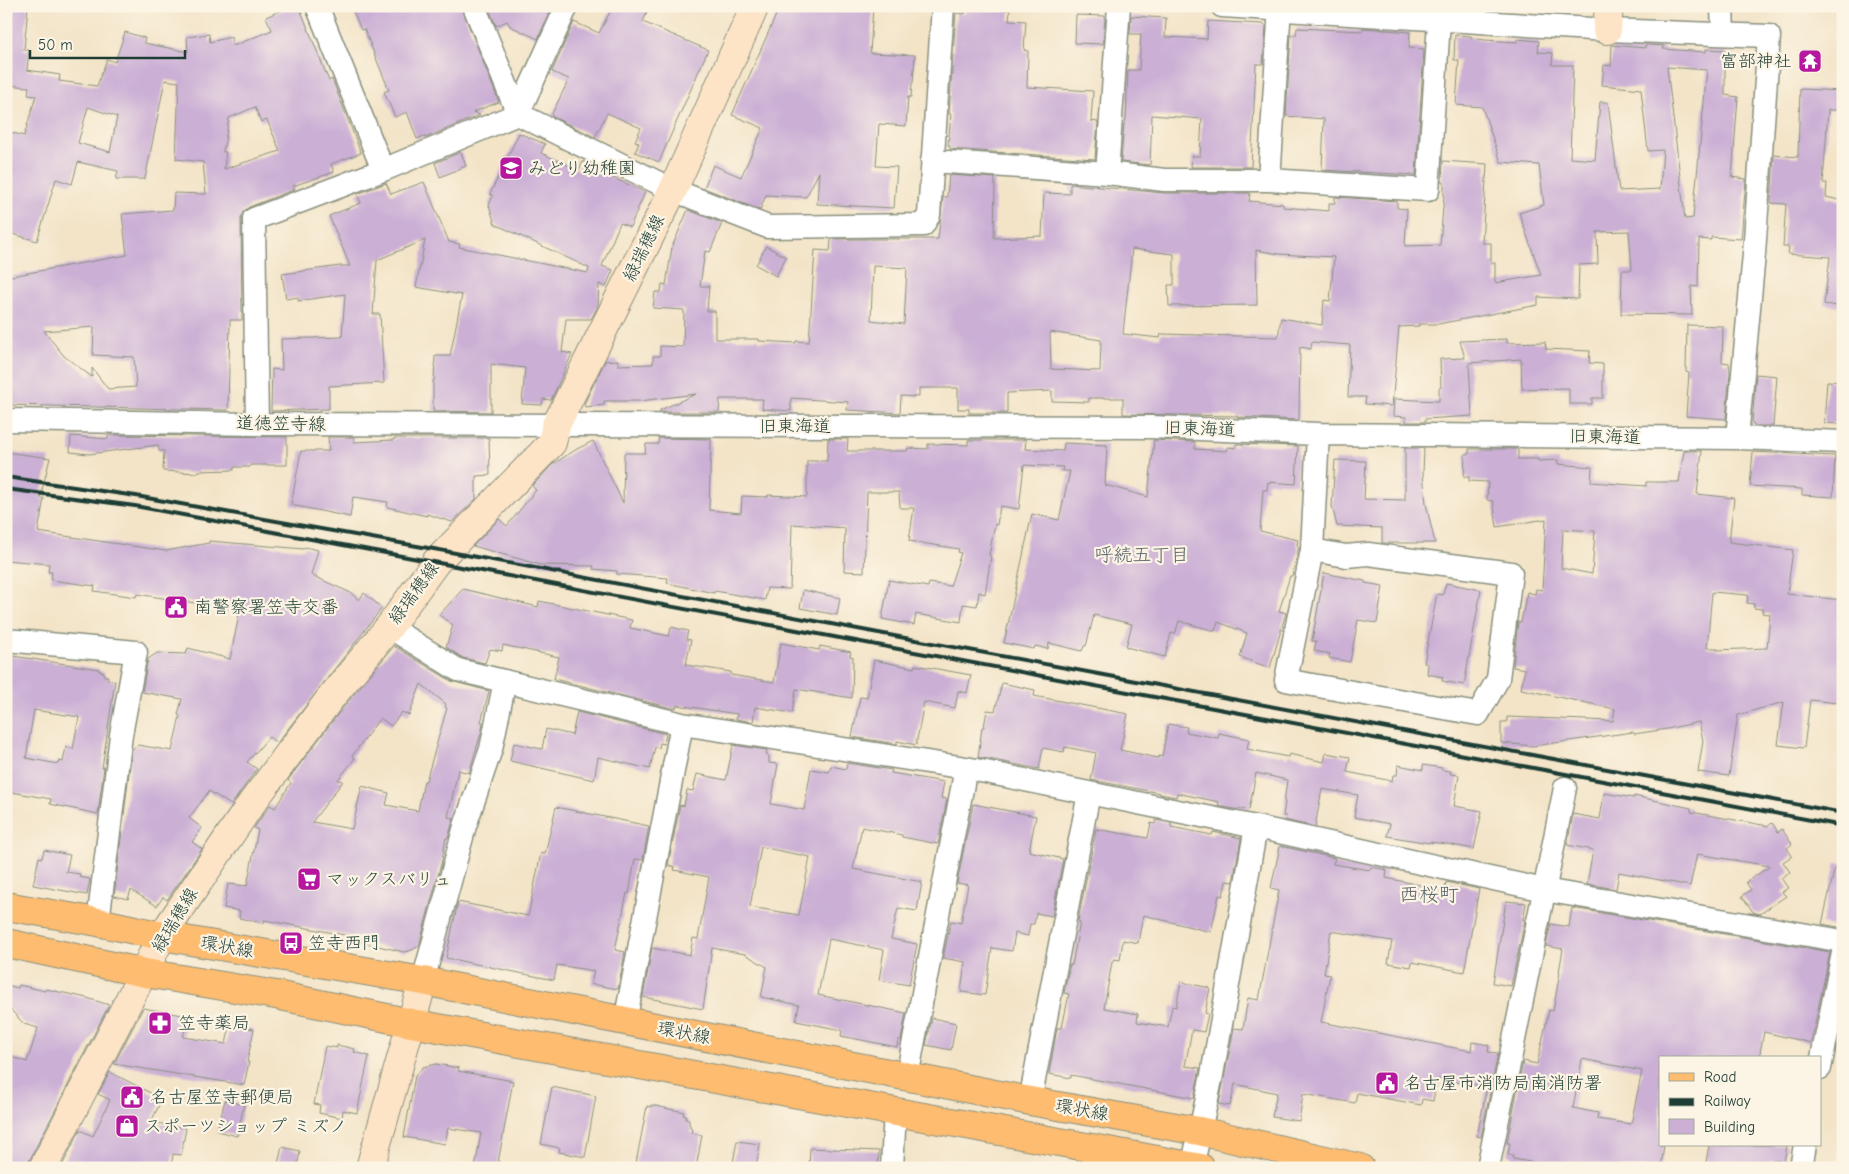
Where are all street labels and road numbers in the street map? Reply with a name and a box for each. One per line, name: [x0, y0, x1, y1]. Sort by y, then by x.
street label: 緑瑞穂線: [619, 211, 669, 285]
street label: 道徳笠寺線: [236, 413, 326, 435]
street label: 旧東海道: [759, 416, 831, 437]
street label: 旧東海道: [1164, 417, 1236, 441]
street label: 旧東海道: [1569, 426, 1641, 448]
street label: 緑瑞穂線: [384, 558, 444, 628]
street label: 緑瑞穂線: [147, 884, 203, 956]
street label: 環状線: [199, 932, 255, 962]
street label: 環状線: [655, 1018, 713, 1048]
street label: 環状線: [1054, 1095, 1110, 1125]

